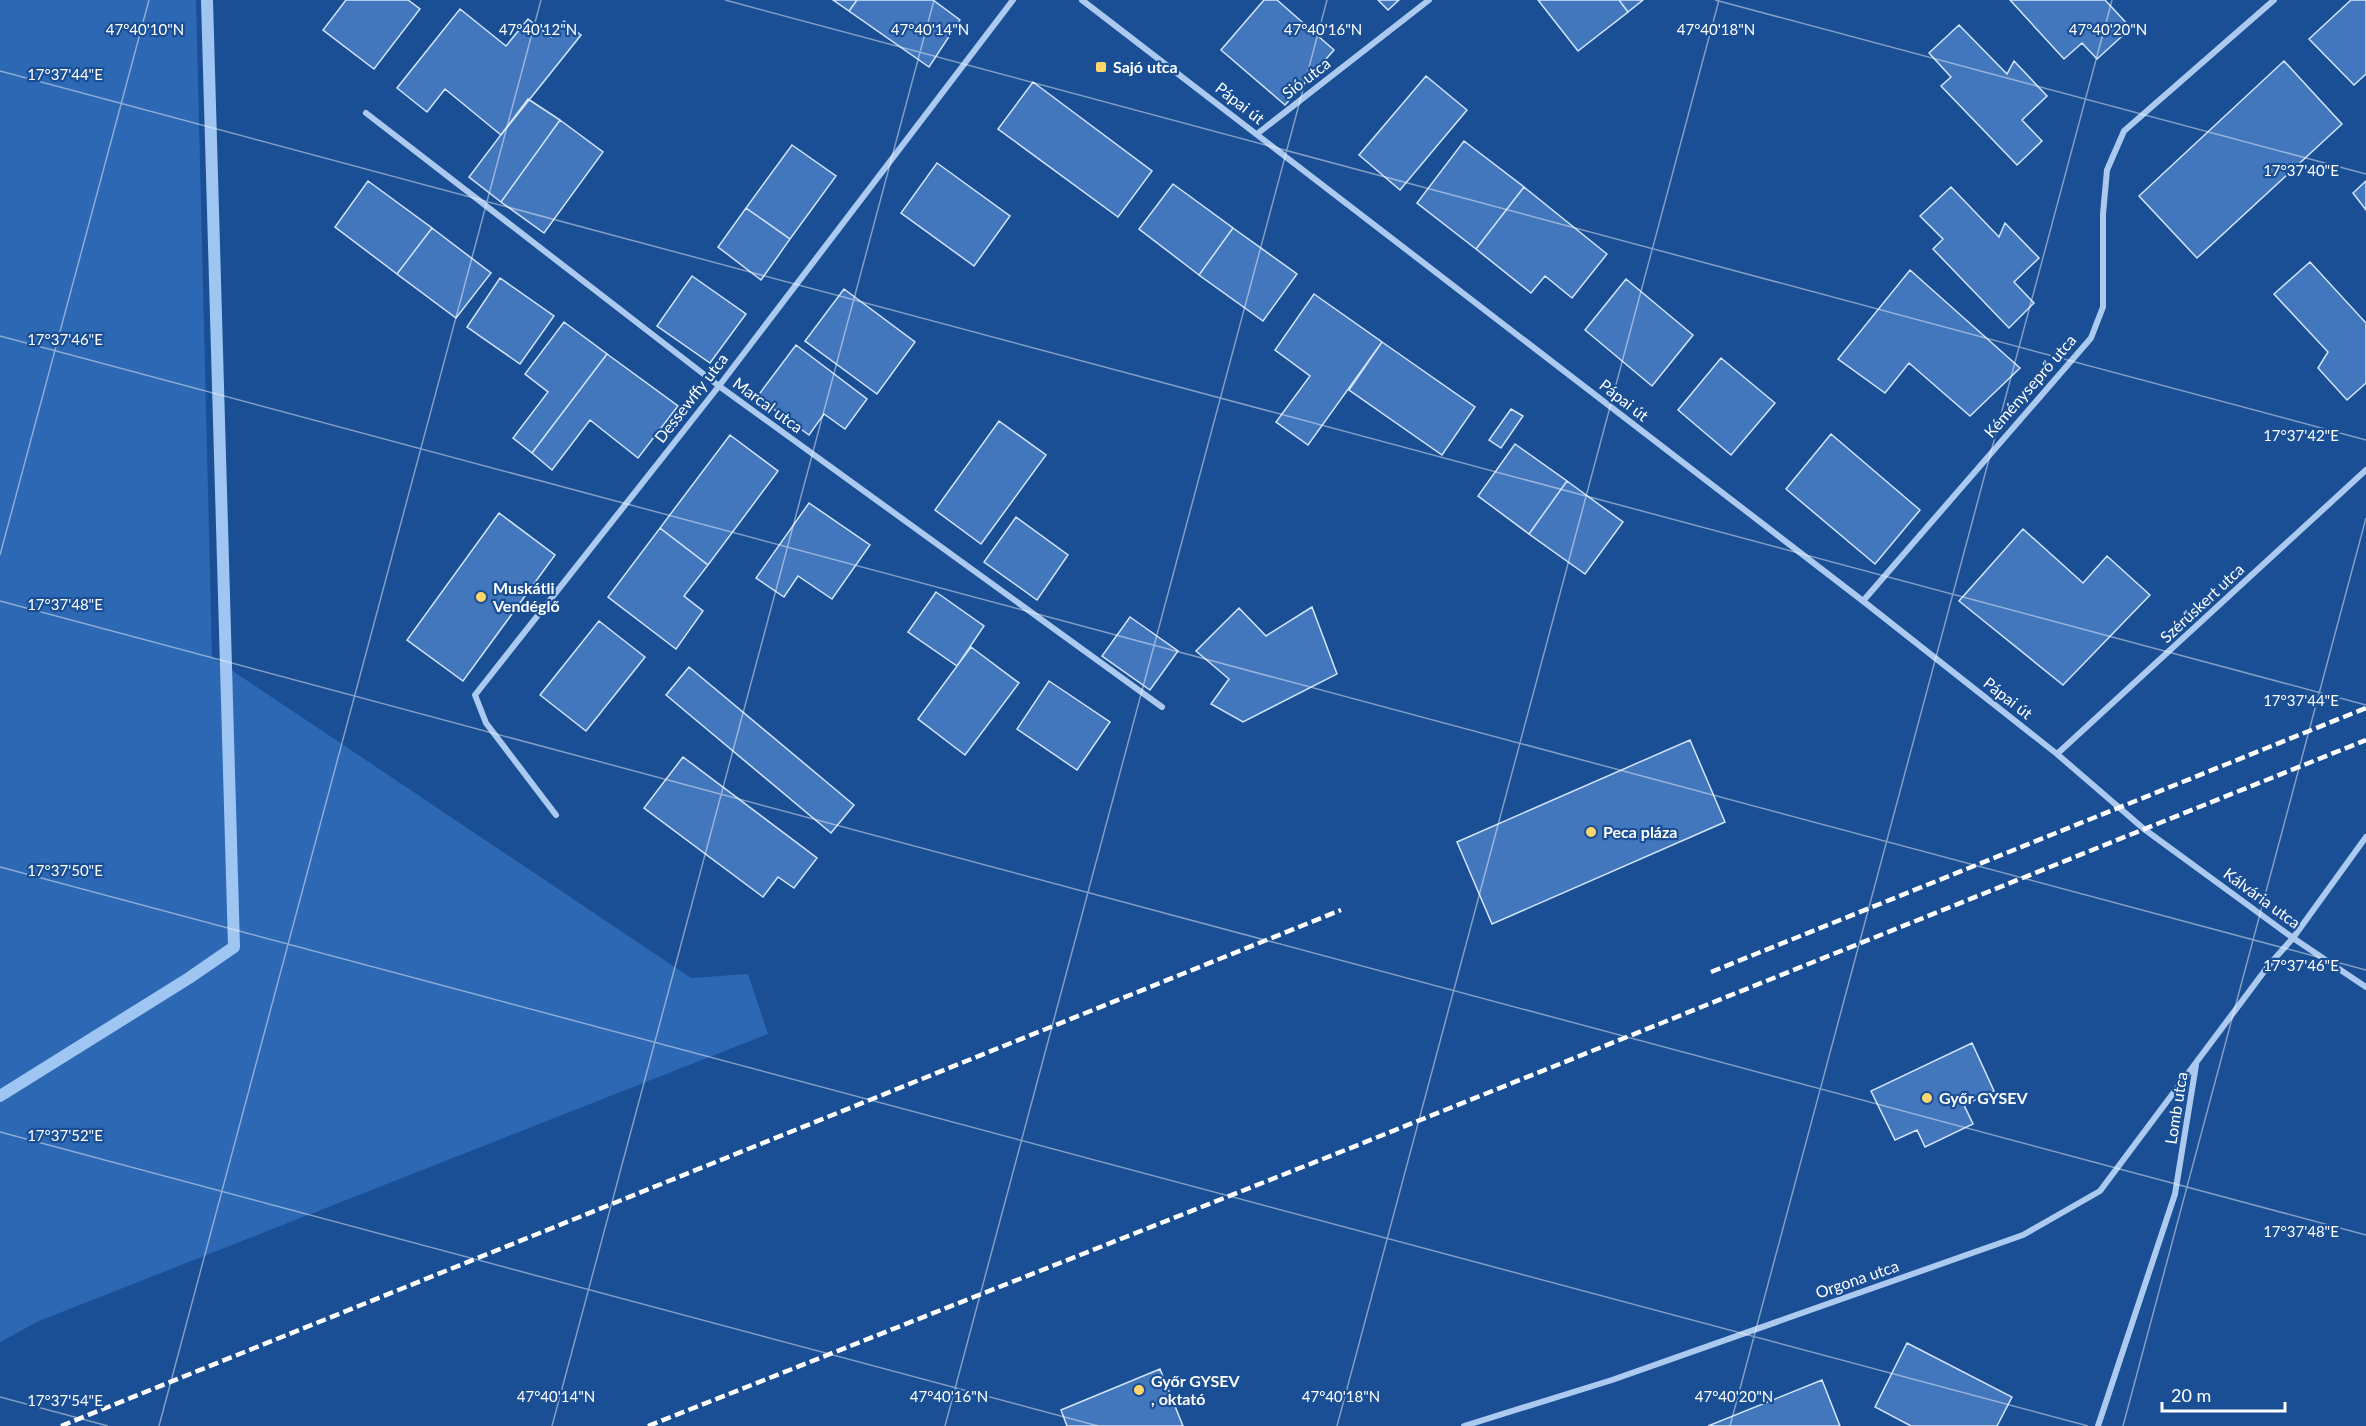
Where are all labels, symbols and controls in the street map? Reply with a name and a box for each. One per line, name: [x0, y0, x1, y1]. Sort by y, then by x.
text: 47°40'10"N: [106, 20, 184, 38]
text: 47°40'12"N: [499, 20, 577, 38]
text: 47°40'14"N: [891, 20, 969, 38]
text: 47°40'16"N: [1284, 20, 1362, 38]
text: 47°40'18"N: [1677, 20, 1755, 38]
text: 47°40'20"N: [2069, 20, 2147, 38]
street label: Sió utca: [1278, 53, 1334, 102]
place label: Sajó utca: [1113, 57, 1178, 76]
marker: Sajó utca: [1094, 60, 1108, 74]
text: 17°37'44"E: [27, 65, 103, 83]
street label: Pápai út: [1212, 78, 1269, 128]
text: 17°37'40"E: [2263, 161, 2339, 179]
text: 17°37'46"E: [27, 330, 103, 348]
street label: Kéményseprő utca: [1980, 330, 2079, 441]
street label: Dessewffy utca: [650, 349, 731, 446]
street label: Marcal utca: [730, 373, 807, 436]
street label: Pápai út: [1596, 375, 1653, 425]
text: 17°37'42"E: [2263, 426, 2339, 444]
street label: Szérűskert utca: [2156, 559, 2247, 646]
place label: Muskátli Vendéglő: [492, 578, 560, 615]
marker: Muskátli Vendéglő: [474, 590, 488, 604]
text: 17°37'48"E: [27, 595, 103, 613]
street label: Pápai út: [1980, 673, 2037, 723]
text: 17°37'44"E: [2263, 691, 2339, 709]
place label: Peca pláza: [1603, 822, 1677, 841]
marker: Peca pláza: [1584, 825, 1598, 839]
text: 17°37'50"E: [27, 861, 103, 879]
street label: Kálvária utca: [2220, 863, 2304, 932]
text: 17°37'46"E: [2263, 956, 2339, 974]
street label: Lomb utca: [2160, 1070, 2191, 1146]
place label: Győr GYSEV: [1939, 1088, 2028, 1107]
marker: Győr GYSEV: [1920, 1091, 1934, 1105]
text: 17°37'52"E: [27, 1126, 103, 1144]
text: 17°37'48"E: [2263, 1222, 2339, 1240]
street label: Orgona utca: [1813, 1255, 1901, 1302]
place label: Győr GYSEV , oktató: [1151, 1371, 1240, 1408]
scale bar: [2162, 1375, 2285, 1413]
marker: Győr GYSEV , oktató: [1132, 1383, 1146, 1397]
text: 20 m: [2171, 1384, 2211, 1406]
text: 47°40'14"N: [517, 1387, 595, 1405]
text: 47°40'16"N: [910, 1387, 988, 1405]
text: 47°40'18"N: [1302, 1387, 1380, 1405]
text: 47°40'20"N: [1695, 1387, 1773, 1405]
text: 17°37'54"E: [27, 1391, 103, 1409]

